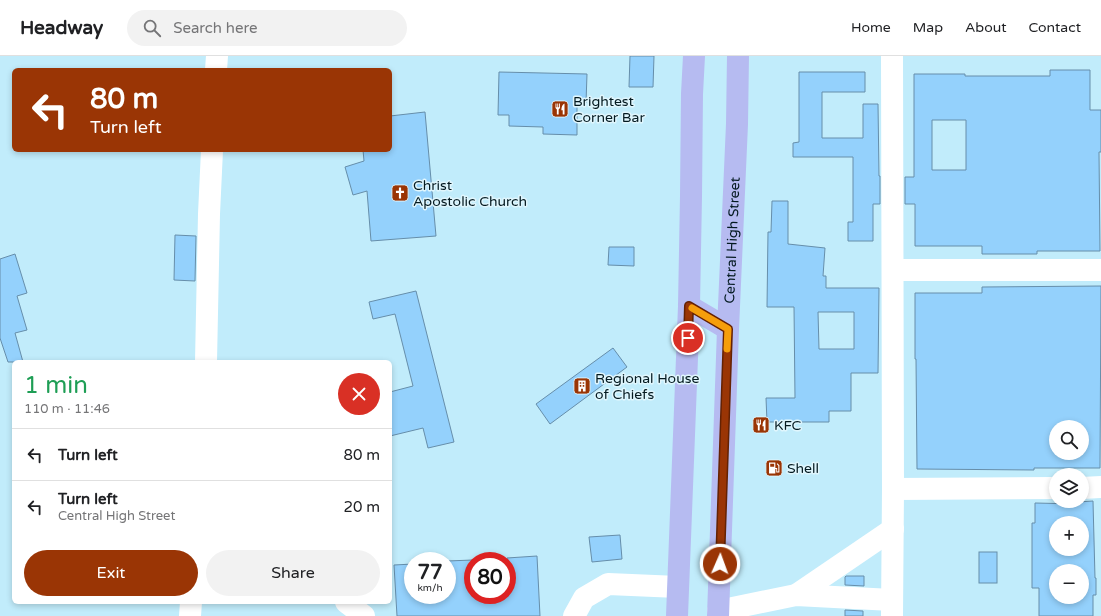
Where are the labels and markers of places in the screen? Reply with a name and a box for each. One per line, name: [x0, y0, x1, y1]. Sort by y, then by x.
place label: Brightest Corner Bar: [573, 93, 645, 126]
restaurant icon: Brightest Corner Bar: [550, 99, 570, 119]
place label: Christ Apostolic Church: [413, 177, 527, 210]
church icon: Christ Apostolic Church: [390, 183, 410, 203]
pin: [671, 321, 705, 355]
place label: Regional House of Chiefs: [595, 370, 699, 403]
building icon: Regional House of Chiefs: [572, 376, 592, 396]
restaurant icon: KFC: [751, 415, 771, 435]
place label: KFC: [774, 417, 802, 434]
fuel station icon: Shell: [764, 458, 784, 478]
place label: Shell: [787, 460, 819, 477]

